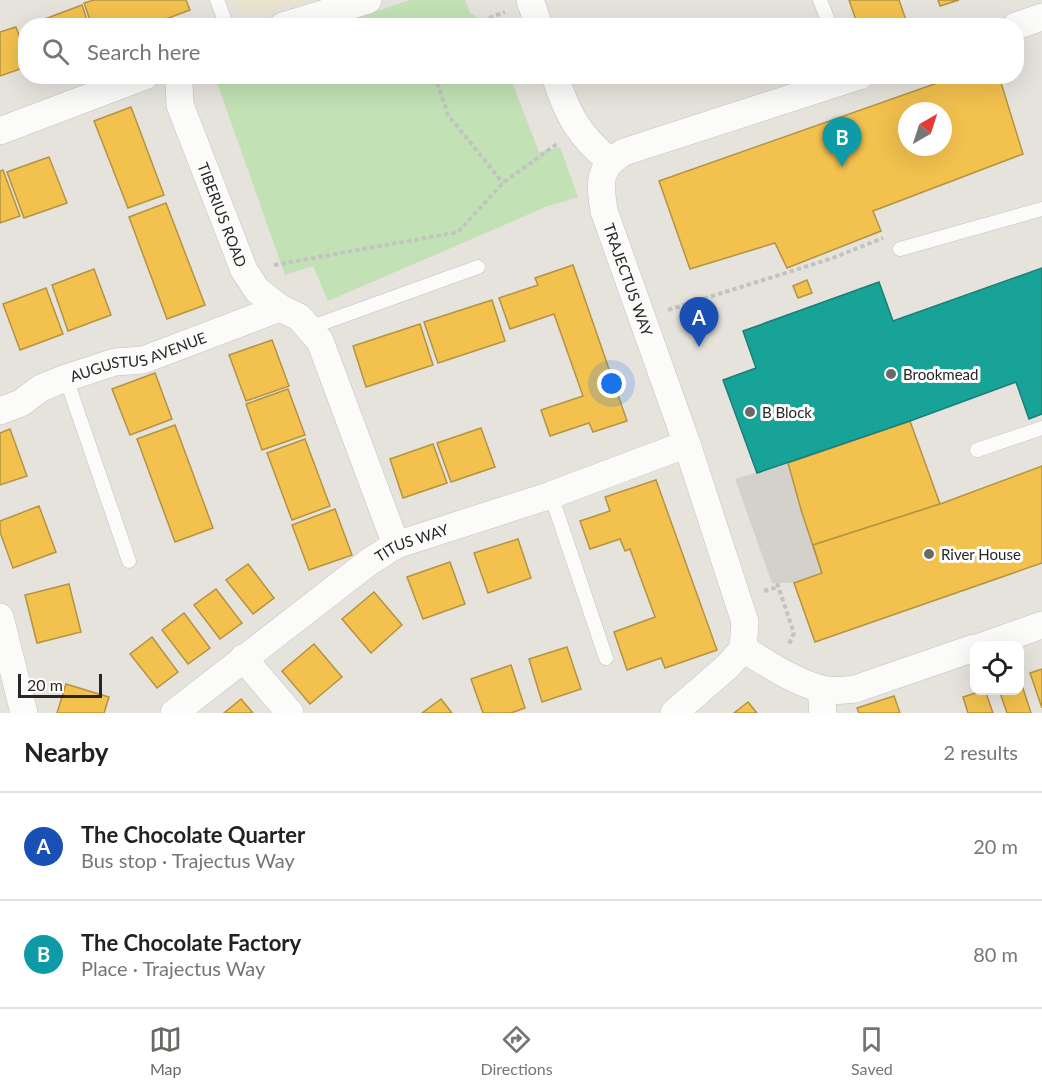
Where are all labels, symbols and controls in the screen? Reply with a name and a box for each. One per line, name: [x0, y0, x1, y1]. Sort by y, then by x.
search box: [18, 18, 1024, 84]
icon: search: [39, 35, 72, 68]
text: Search here: [87, 38, 200, 65]
north arrow: [898, 102, 952, 156]
pin: B: [822, 118, 862, 167]
street label: TIBERIUS ROAD: [194, 160, 251, 270]
street label: TRAJECTUS WAY: [600, 221, 657, 339]
pin: A: [680, 298, 718, 347]
street label: AUGUSTUS AVENUE: [68, 328, 209, 385]
place label: Brookmead: [903, 365, 978, 383]
marker: Brookmead: [884, 367, 898, 381]
your location: [597, 369, 626, 398]
place label: B Block: [762, 403, 812, 421]
marker: B Block: [743, 405, 757, 419]
street label: TITUS WAY: [371, 520, 451, 565]
place label: River House: [941, 545, 1021, 563]
marker: River House: [922, 547, 936, 561]
map controls: [970, 641, 1024, 695]
button: locate: [970, 641, 1024, 695]
scale bar: [18, 671, 102, 698]
text: 20 m: [27, 675, 63, 694]
text: Nearby: [24, 736, 109, 768]
text: 2 results: [943, 740, 1018, 764]
text: The Chocolate Quarter: [81, 821, 305, 848]
text: A: [37, 834, 50, 858]
text: 20 m: [973, 834, 1018, 858]
text: Bus stop · Trajectus Way: [81, 848, 295, 872]
text: The Chocolate Factory: [81, 929, 301, 956]
text: B: [37, 942, 50, 966]
text: 80 m: [973, 942, 1018, 966]
text: Place · Trajectus Way: [81, 956, 265, 980]
tab: Map: [149, 1023, 182, 1078]
tab: Directions: [480, 1023, 553, 1078]
tab: Saved: [851, 1023, 893, 1078]

